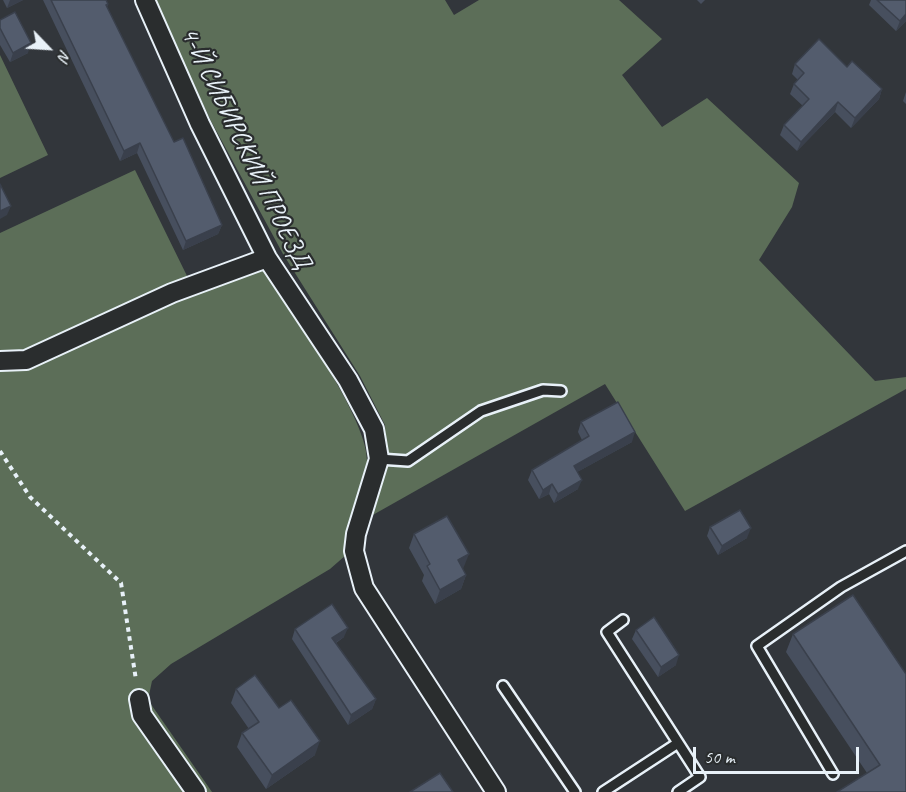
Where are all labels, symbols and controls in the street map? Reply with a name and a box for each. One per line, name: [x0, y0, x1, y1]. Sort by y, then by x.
north arrow: [18, 18, 78, 78]
street label: 4-Й СИБИРСКИЙ ПРОЕЗД: [173, 22, 317, 274]
text: N: [53, 47, 75, 64]
scale bar: [696, 735, 862, 773]
text: 50 m: [704, 746, 735, 768]

